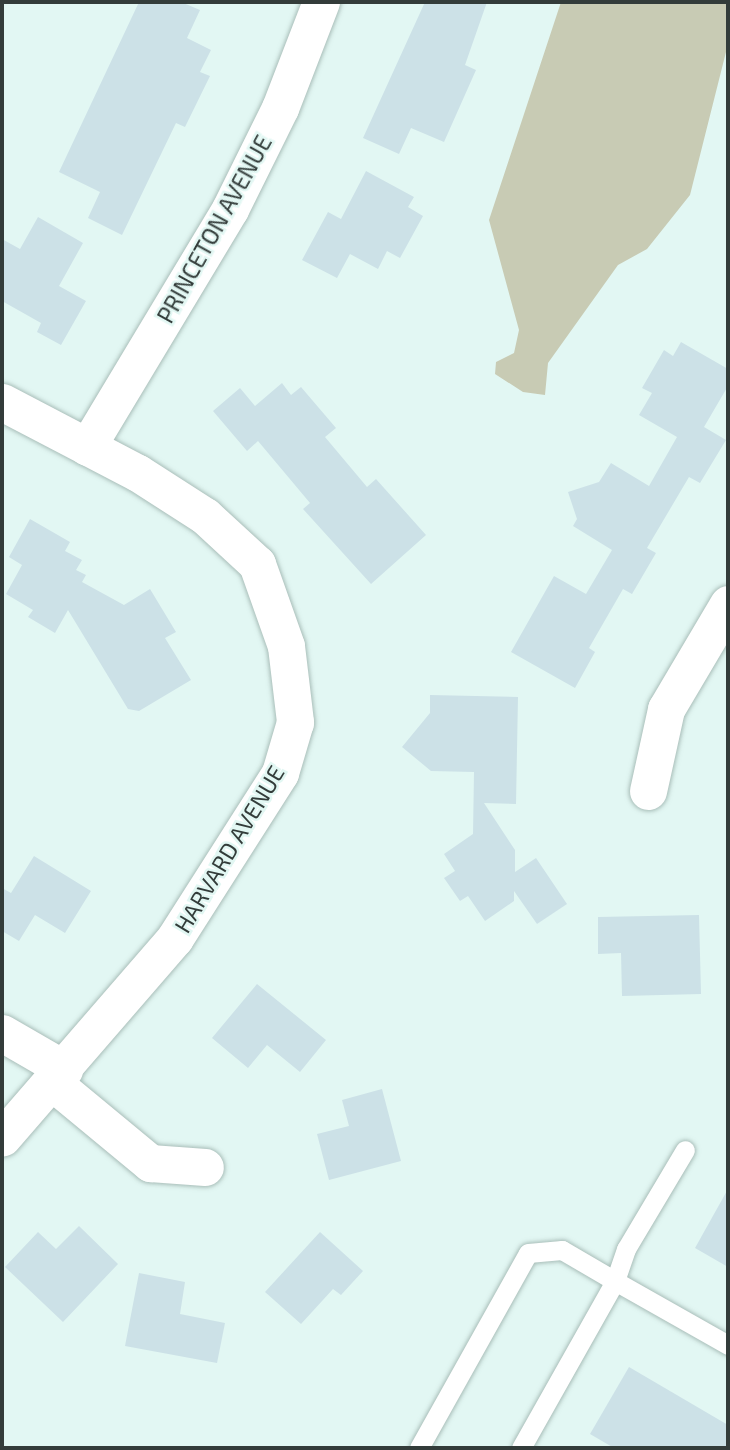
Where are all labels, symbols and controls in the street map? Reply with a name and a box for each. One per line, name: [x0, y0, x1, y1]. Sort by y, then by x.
street label: PRINCETON AVENUE: [151, 130, 277, 328]
street label: HARVARD AVENUE: [168, 760, 290, 938]

